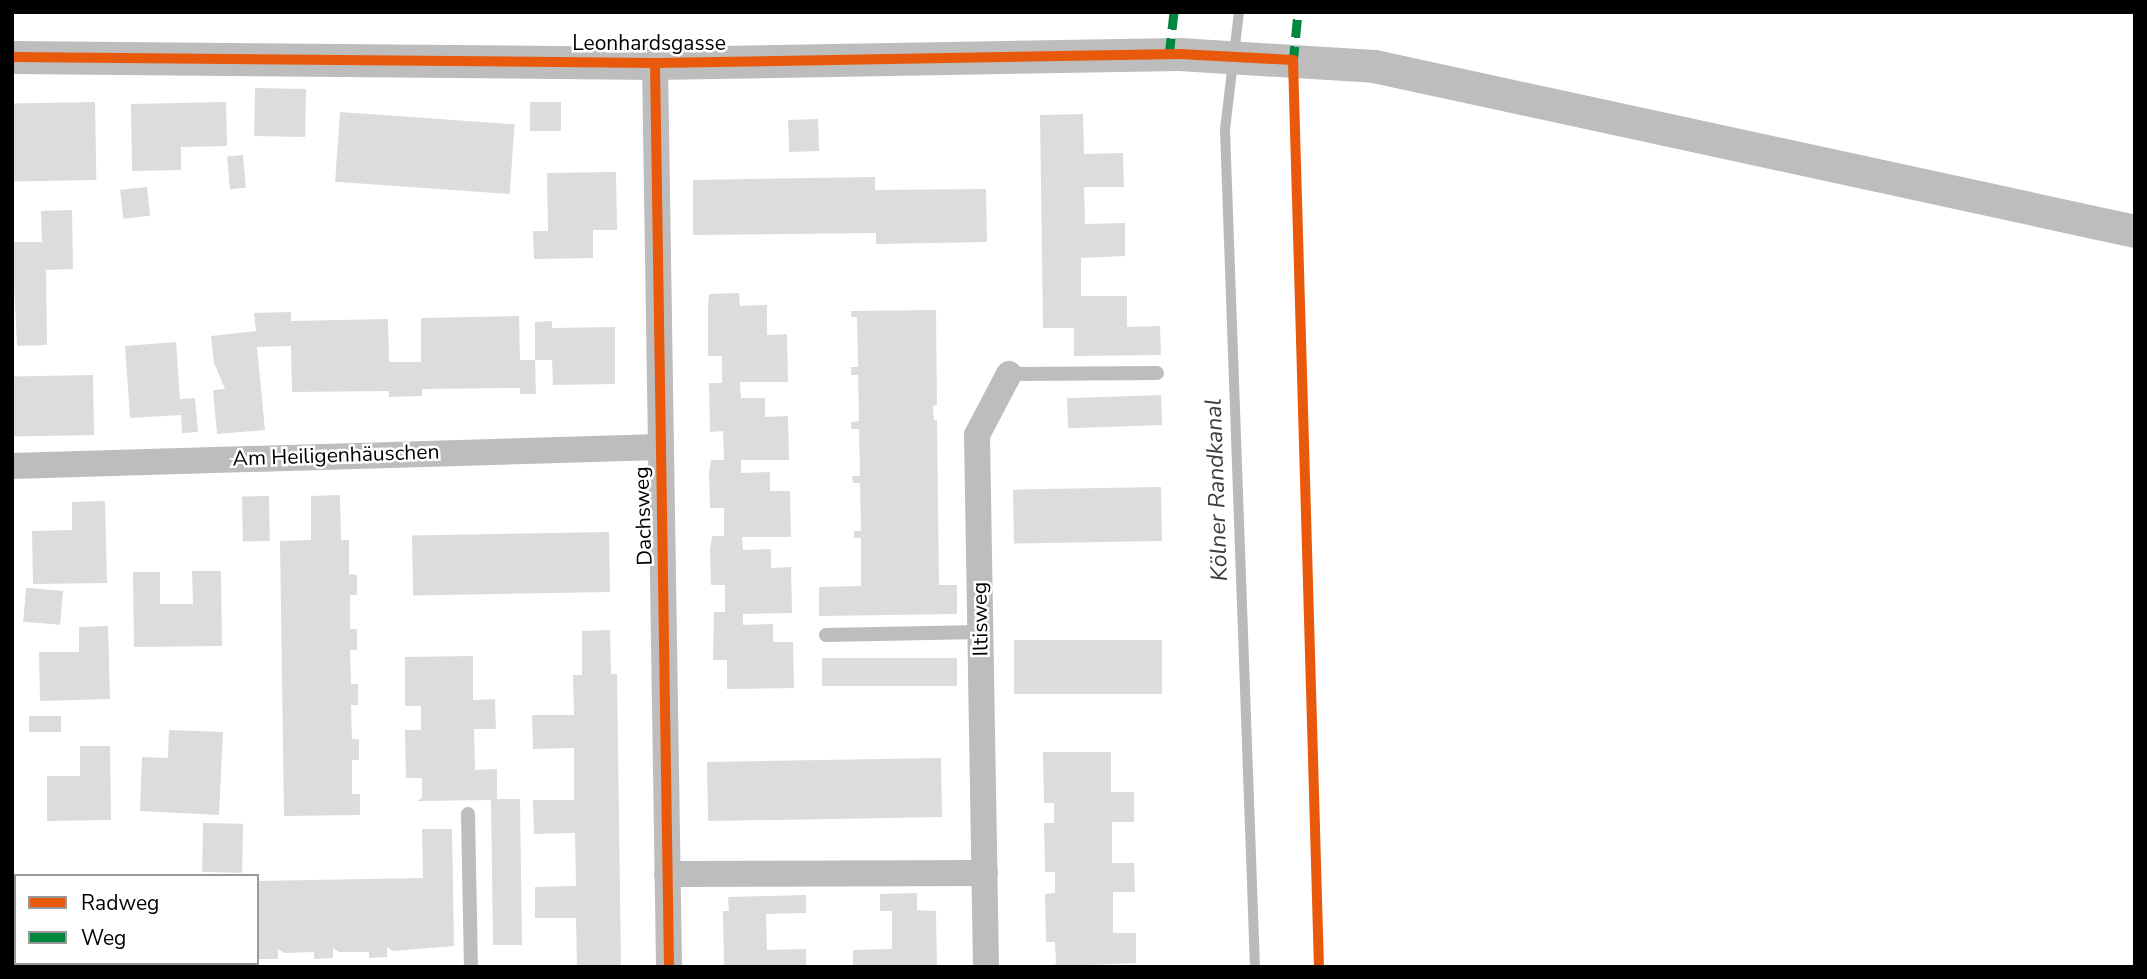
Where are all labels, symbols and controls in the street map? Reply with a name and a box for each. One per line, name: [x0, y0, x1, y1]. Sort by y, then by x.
street label: Leonhardsgasse: [572, 30, 726, 56]
water label: Kölner Randkanal: [1200, 398, 1234, 582]
street label: Am Heiligenhäuschen: [232, 439, 440, 471]
street label: Dachsweg: [629, 466, 657, 566]
street label: Iltisweg: [967, 582, 993, 656]
legend: [14, 874, 259, 965]
text: Radweg: [81, 889, 159, 917]
text: Weg: [81, 924, 126, 952]

